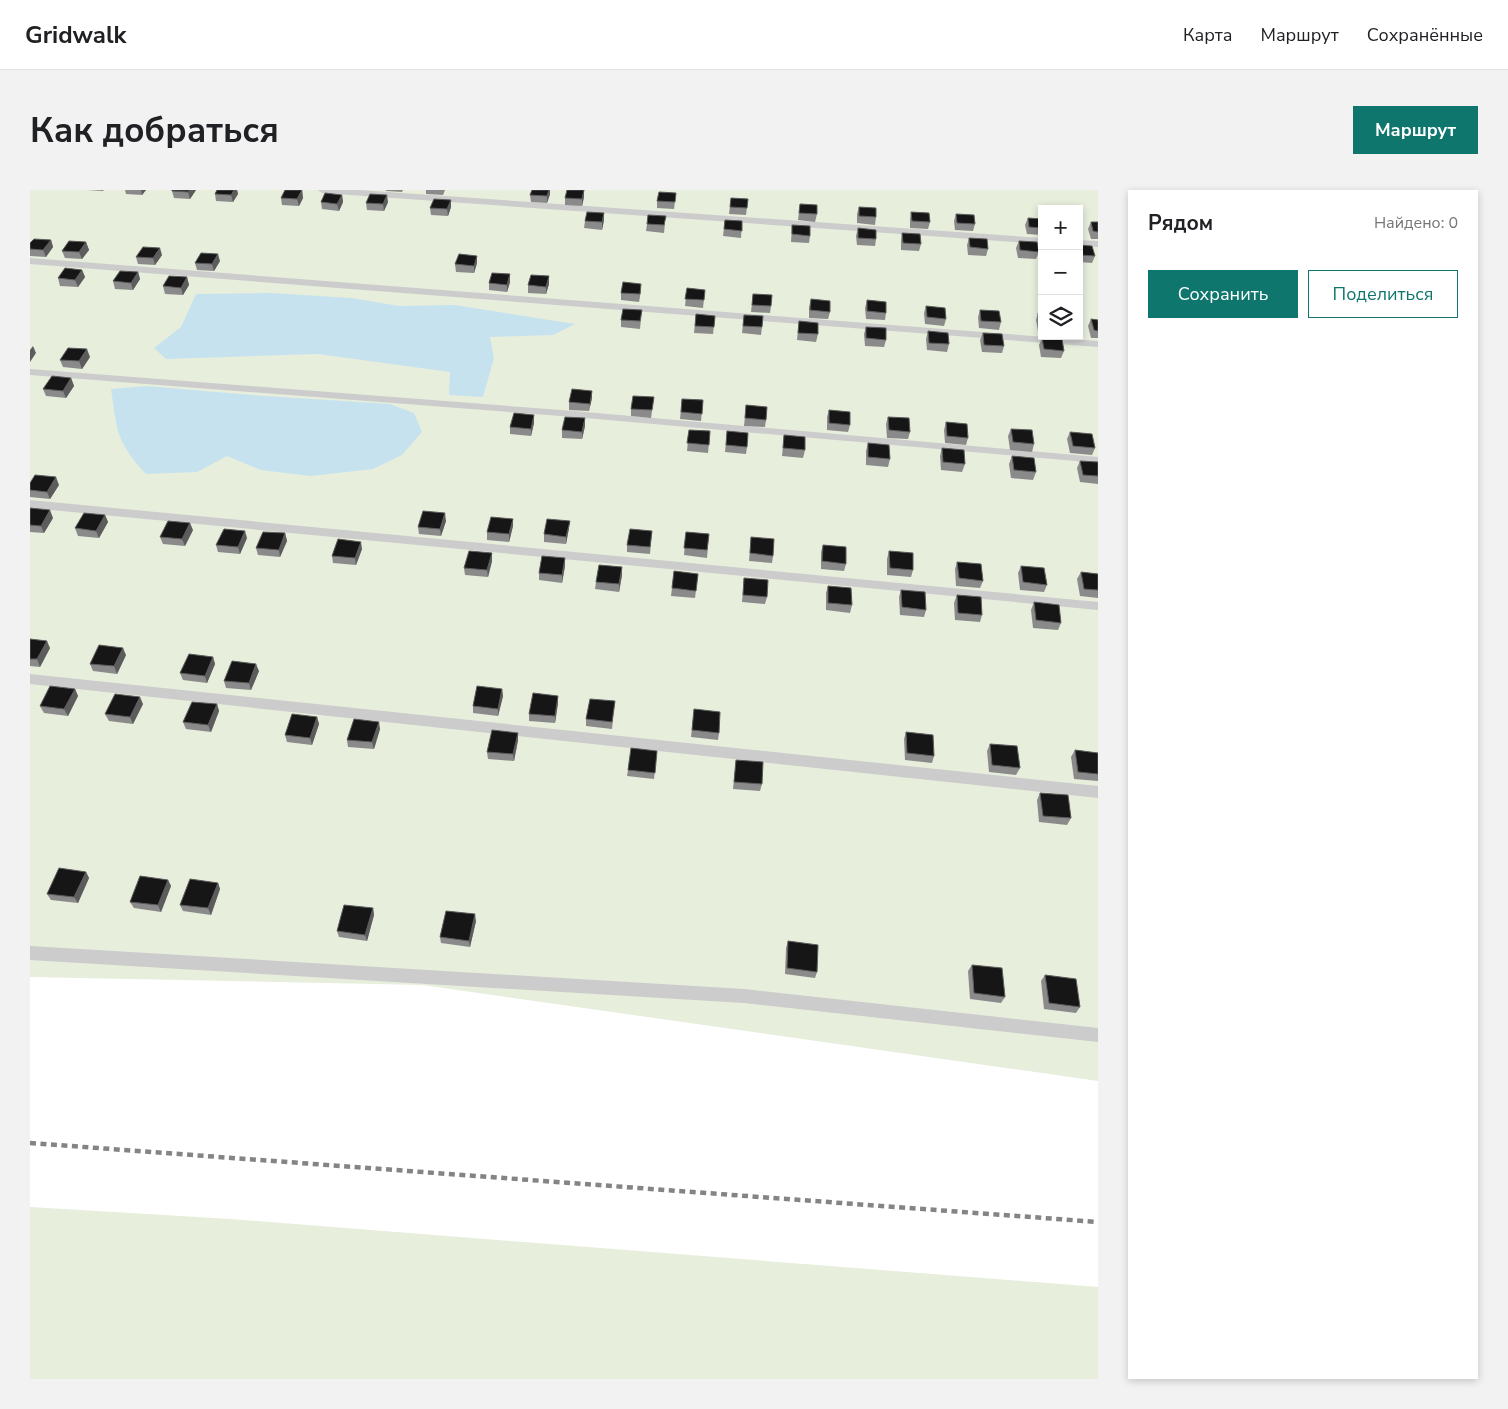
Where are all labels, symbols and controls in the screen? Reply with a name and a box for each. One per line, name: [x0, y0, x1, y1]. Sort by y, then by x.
text: Gridwalk: [25, 19, 126, 51]
text: Карта: [1183, 23, 1233, 47]
text: Маршрут: [1261, 23, 1339, 47]
text: Сохранённые: [1367, 23, 1483, 47]
button: Маршрут: [1353, 106, 1478, 154]
text: Как добраться: [30, 107, 279, 154]
map controls: [1038, 205, 1083, 340]
button: +: [1038, 205, 1083, 250]
text: Рядом: [1148, 209, 1213, 237]
text: Найдено: 0: [1374, 212, 1458, 234]
button: −: [1038, 250, 1083, 295]
button: Сохранить: [1148, 270, 1298, 318]
button: Поделиться: [1308, 270, 1458, 318]
button: layers: [1038, 295, 1083, 340]

